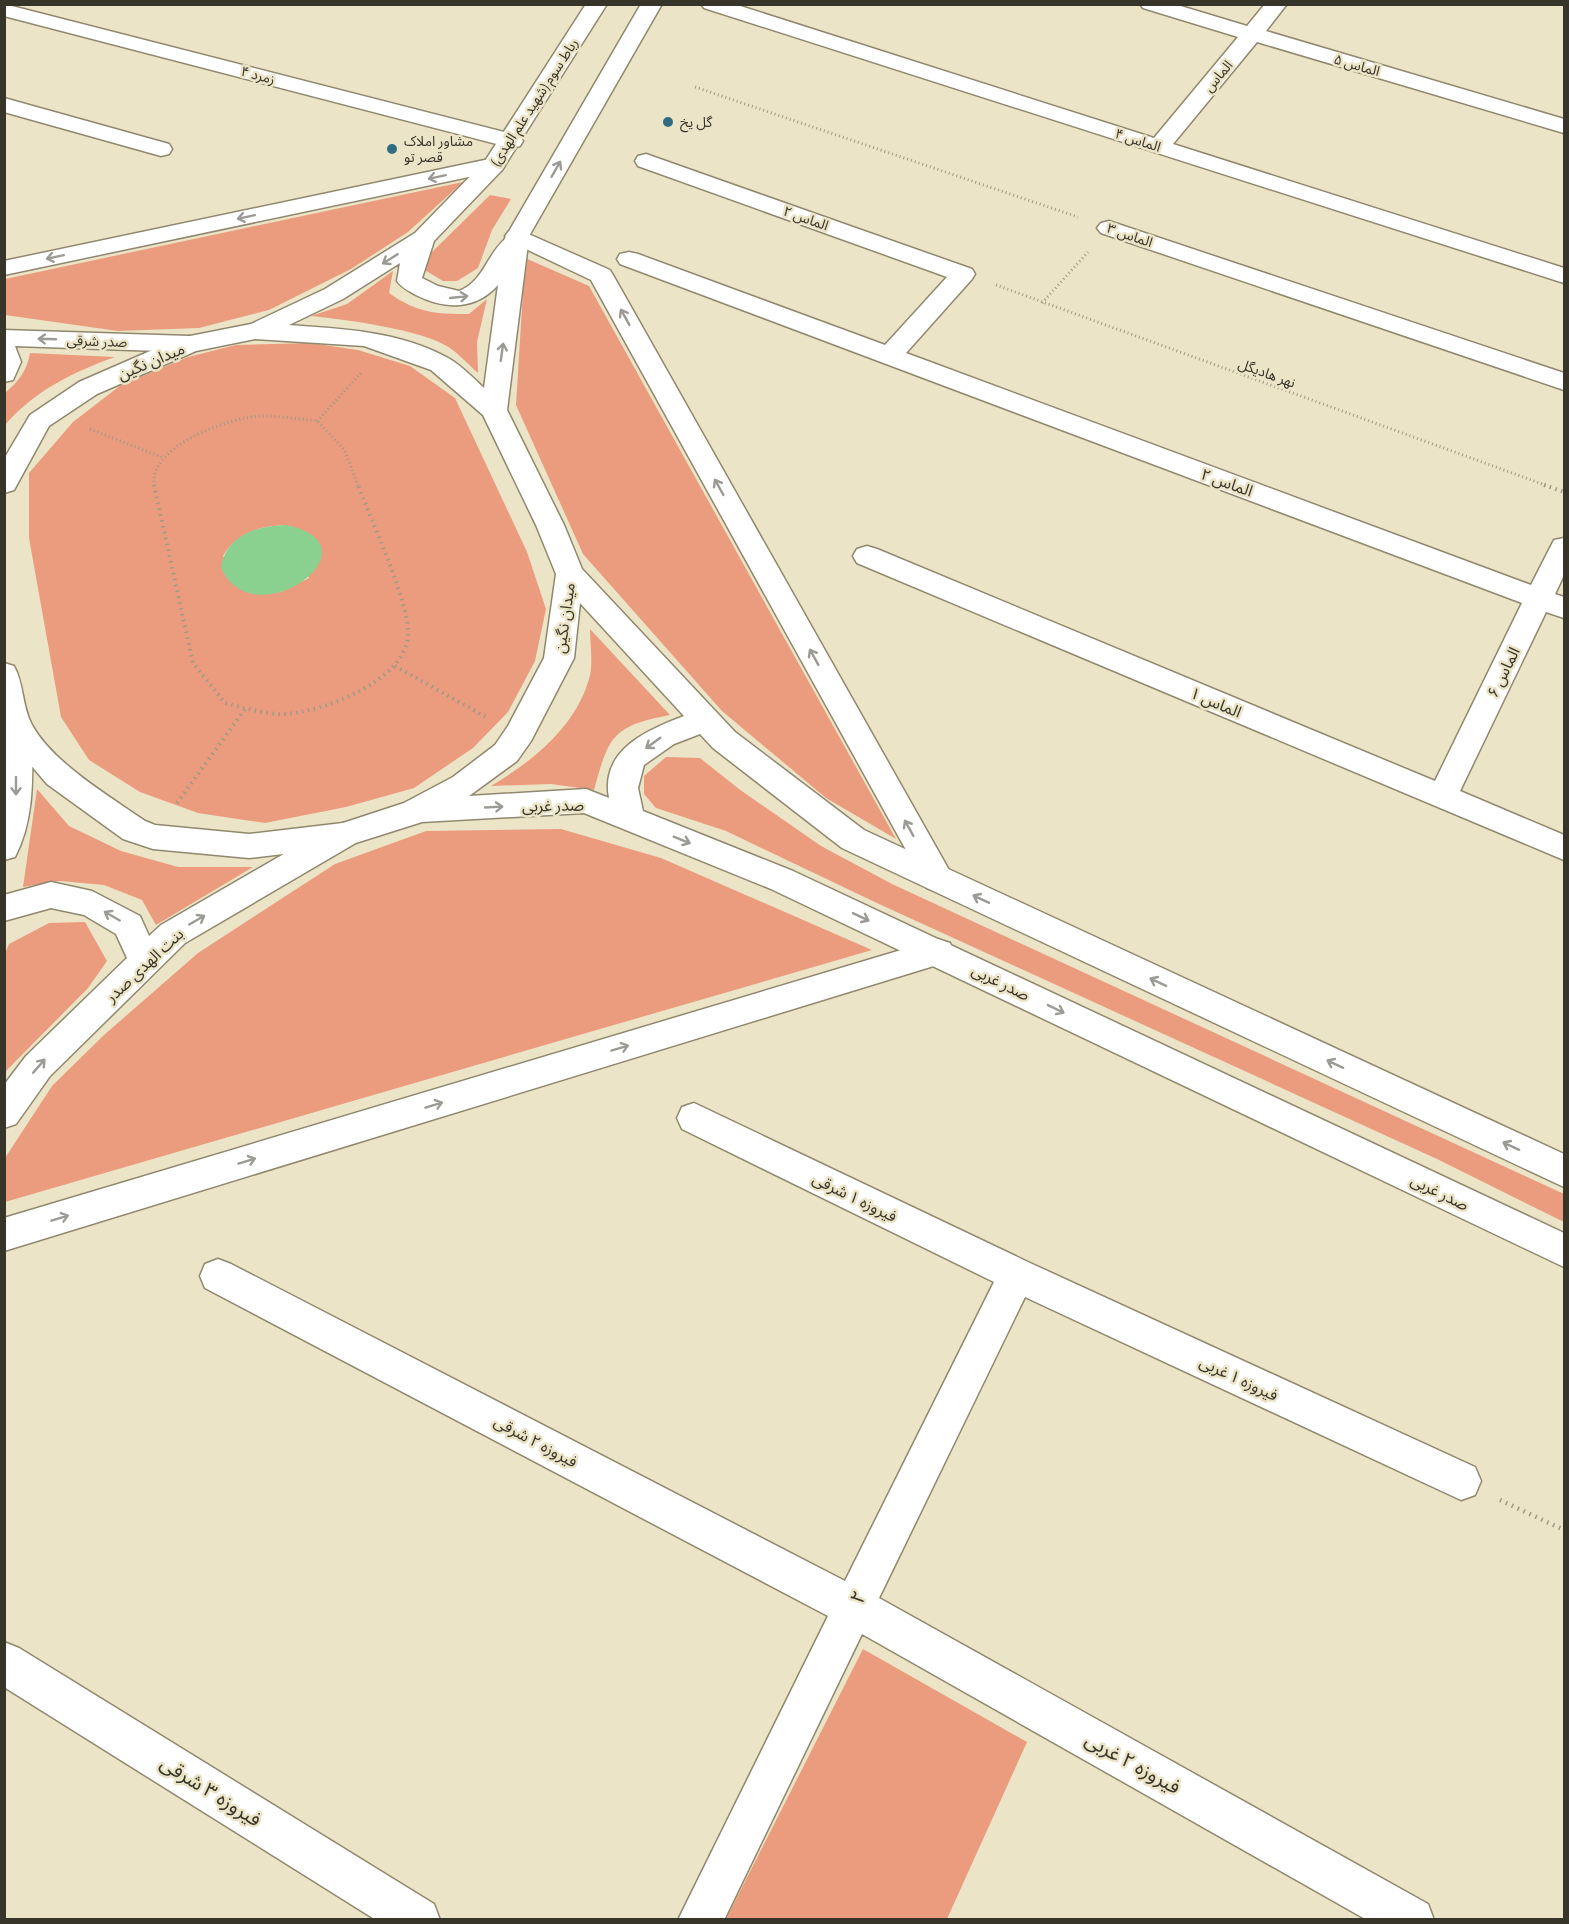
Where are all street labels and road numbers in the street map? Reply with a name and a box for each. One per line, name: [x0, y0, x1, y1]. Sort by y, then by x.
street label: رباط سوم (شهید علم الهدی): [486, 35, 584, 170]
street label: الماس ۵: [1332, 50, 1382, 80]
street label: الماس: [1200, 56, 1236, 96]
street label: زمرد ۴: [239, 62, 277, 88]
street label: الماس ۴: [1113, 124, 1163, 156]
street label: الماس ۲: [781, 201, 831, 235]
street label: الماس ۳: [1105, 219, 1155, 251]
street label: صدر شرقی: [66, 331, 128, 351]
street label: میدان نگین: [114, 338, 188, 384]
street label: نهر هادیگل: [1236, 354, 1298, 392]
street label: الماس ۲: [1198, 463, 1256, 501]
street label: میدان نگین: [549, 581, 579, 655]
street label: الماس ۶: [1482, 643, 1524, 701]
street label: الماس ۱: [1187, 682, 1245, 722]
street label: صدر غربی: [522, 794, 584, 816]
street label: بنت الهدی صدر: [100, 924, 187, 1007]
street label: صدر غربی: [969, 959, 1033, 1005]
street label: فیروزه ۱ شرقی: [809, 1168, 901, 1226]
street label: صدر غربی: [1408, 1169, 1472, 1215]
street label: فیروزه ۱ غربی: [1197, 1351, 1281, 1405]
street label: فیروزه ۲ شرقی: [491, 1411, 581, 1471]
street label: ۲: [844, 1586, 872, 1608]
street label: فیروزه ۲ غربی: [1081, 1726, 1185, 1800]
street label: فیروزه ۳ شرقی: [156, 1750, 266, 1832]

